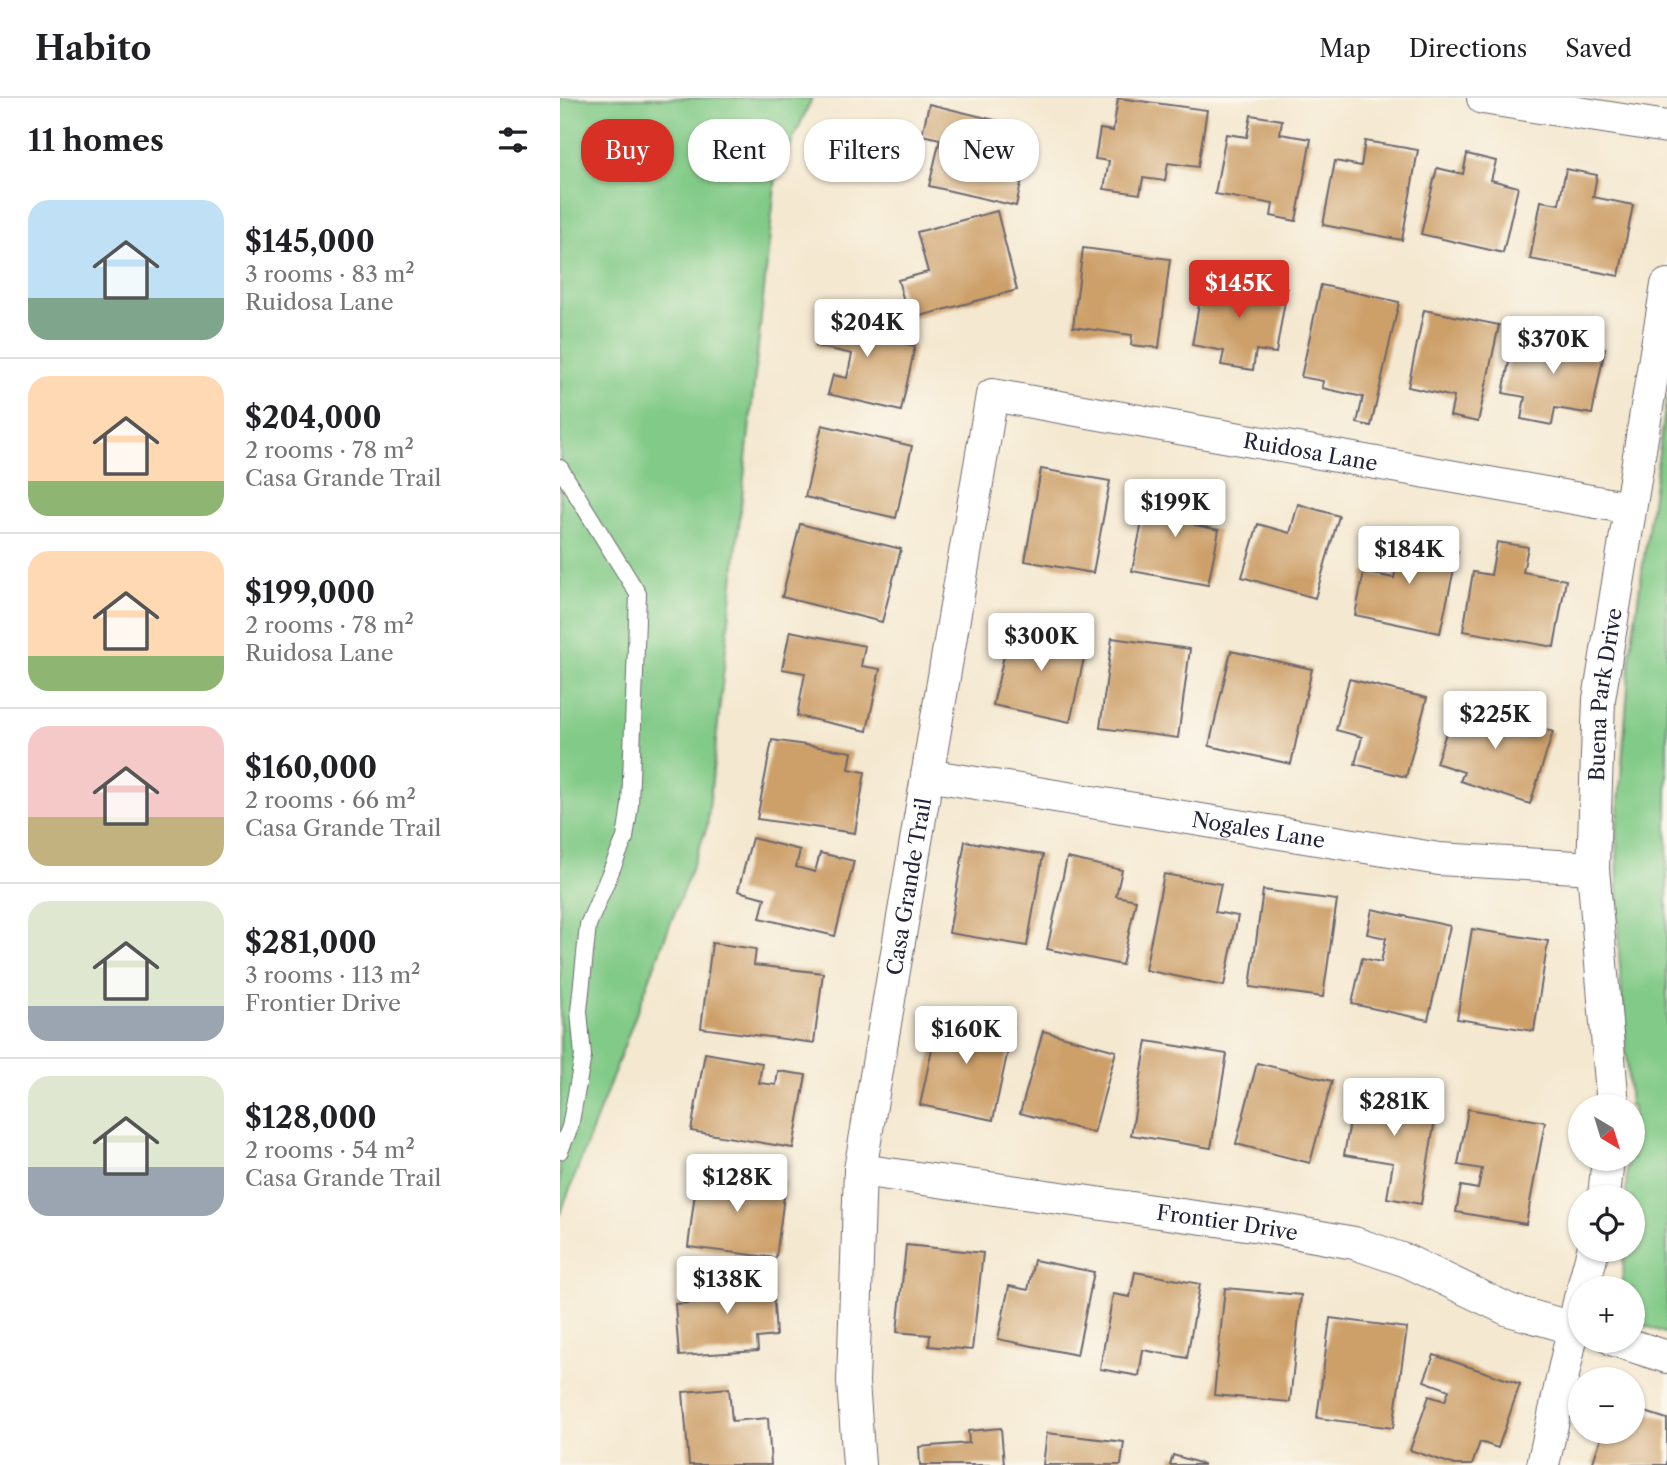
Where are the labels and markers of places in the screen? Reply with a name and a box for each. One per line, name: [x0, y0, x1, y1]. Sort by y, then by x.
pin: $145K: [1190, 260, 1288, 320]
pin: $204K: [818, 300, 916, 359]
pin: $370K: [1504, 316, 1602, 376]
pin: $199K: [1126, 480, 1224, 539]
pin: $184K: [1360, 526, 1458, 586]
pin: $300K: [992, 614, 1090, 673]
pin: $225K: [1446, 692, 1544, 751]
pin: $160K: [917, 1006, 1015, 1066]
pin: $281K: [1345, 1079, 1443, 1138]
pin: $128K: [688, 1154, 786, 1214]
pin: $138K: [678, 1256, 776, 1316]

